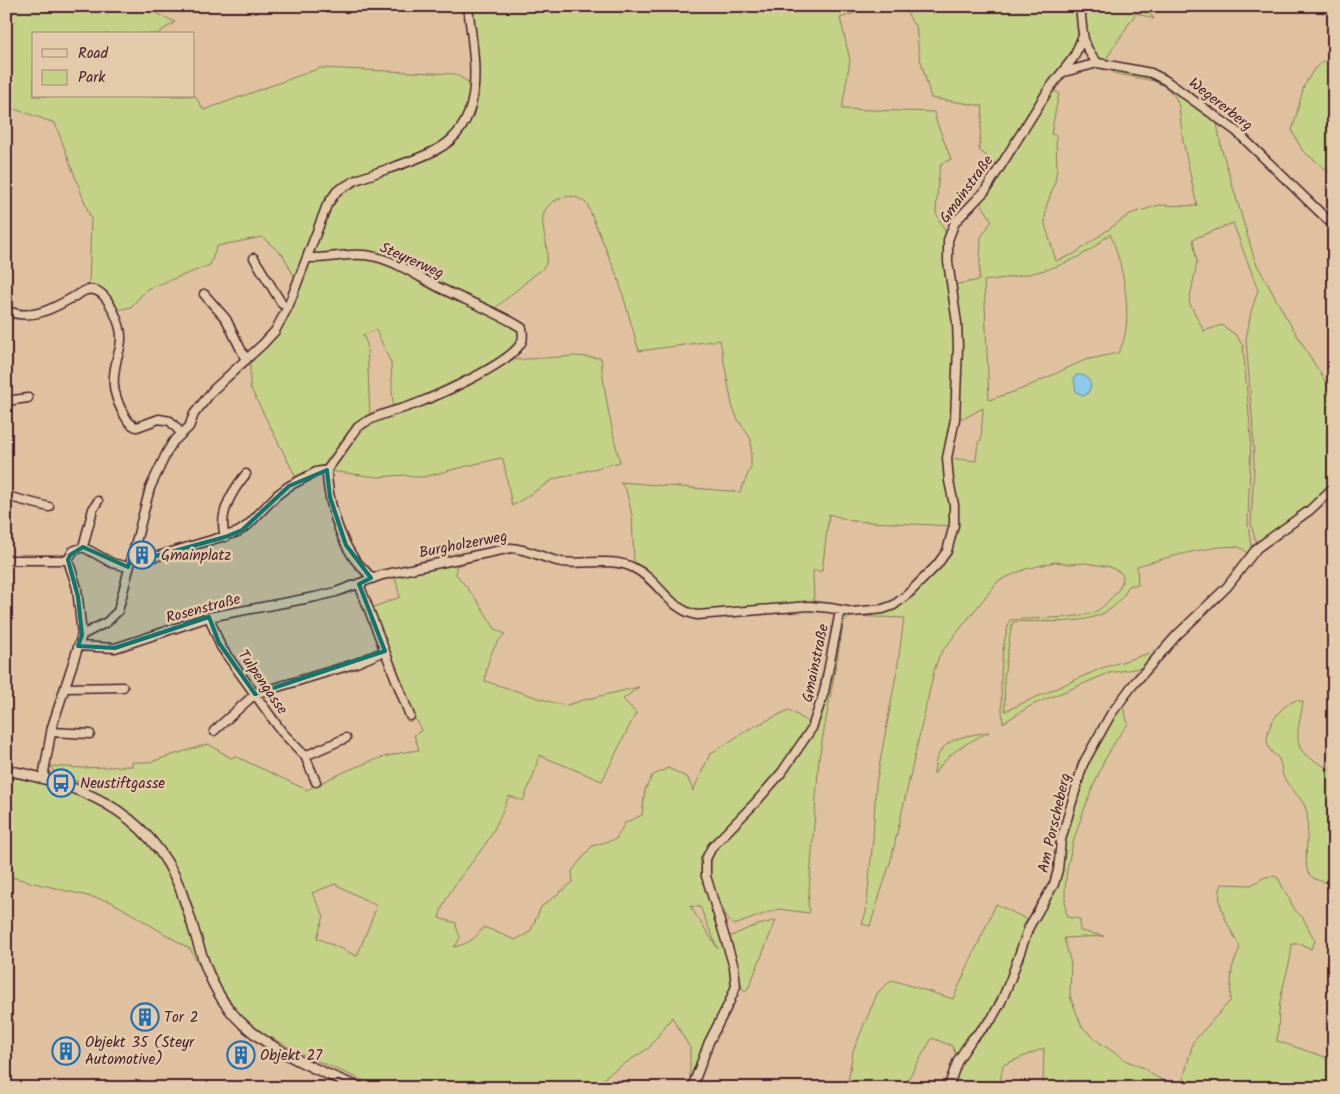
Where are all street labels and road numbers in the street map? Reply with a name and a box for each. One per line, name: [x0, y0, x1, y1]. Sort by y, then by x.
street label: Wegererberg: [1183, 72, 1258, 138]
street label: Gmainstraße: [934, 150, 1000, 229]
street label: Steyrerweg: [376, 236, 448, 286]
street label: Burgholzerweg: [417, 525, 509, 565]
street label: Rosenstraße: [163, 587, 244, 630]
street label: Gmainstraße: [796, 622, 836, 705]
street label: Tulpengasse: [231, 645, 294, 720]
street label: Am Porscheberg: [1032, 771, 1078, 875]

